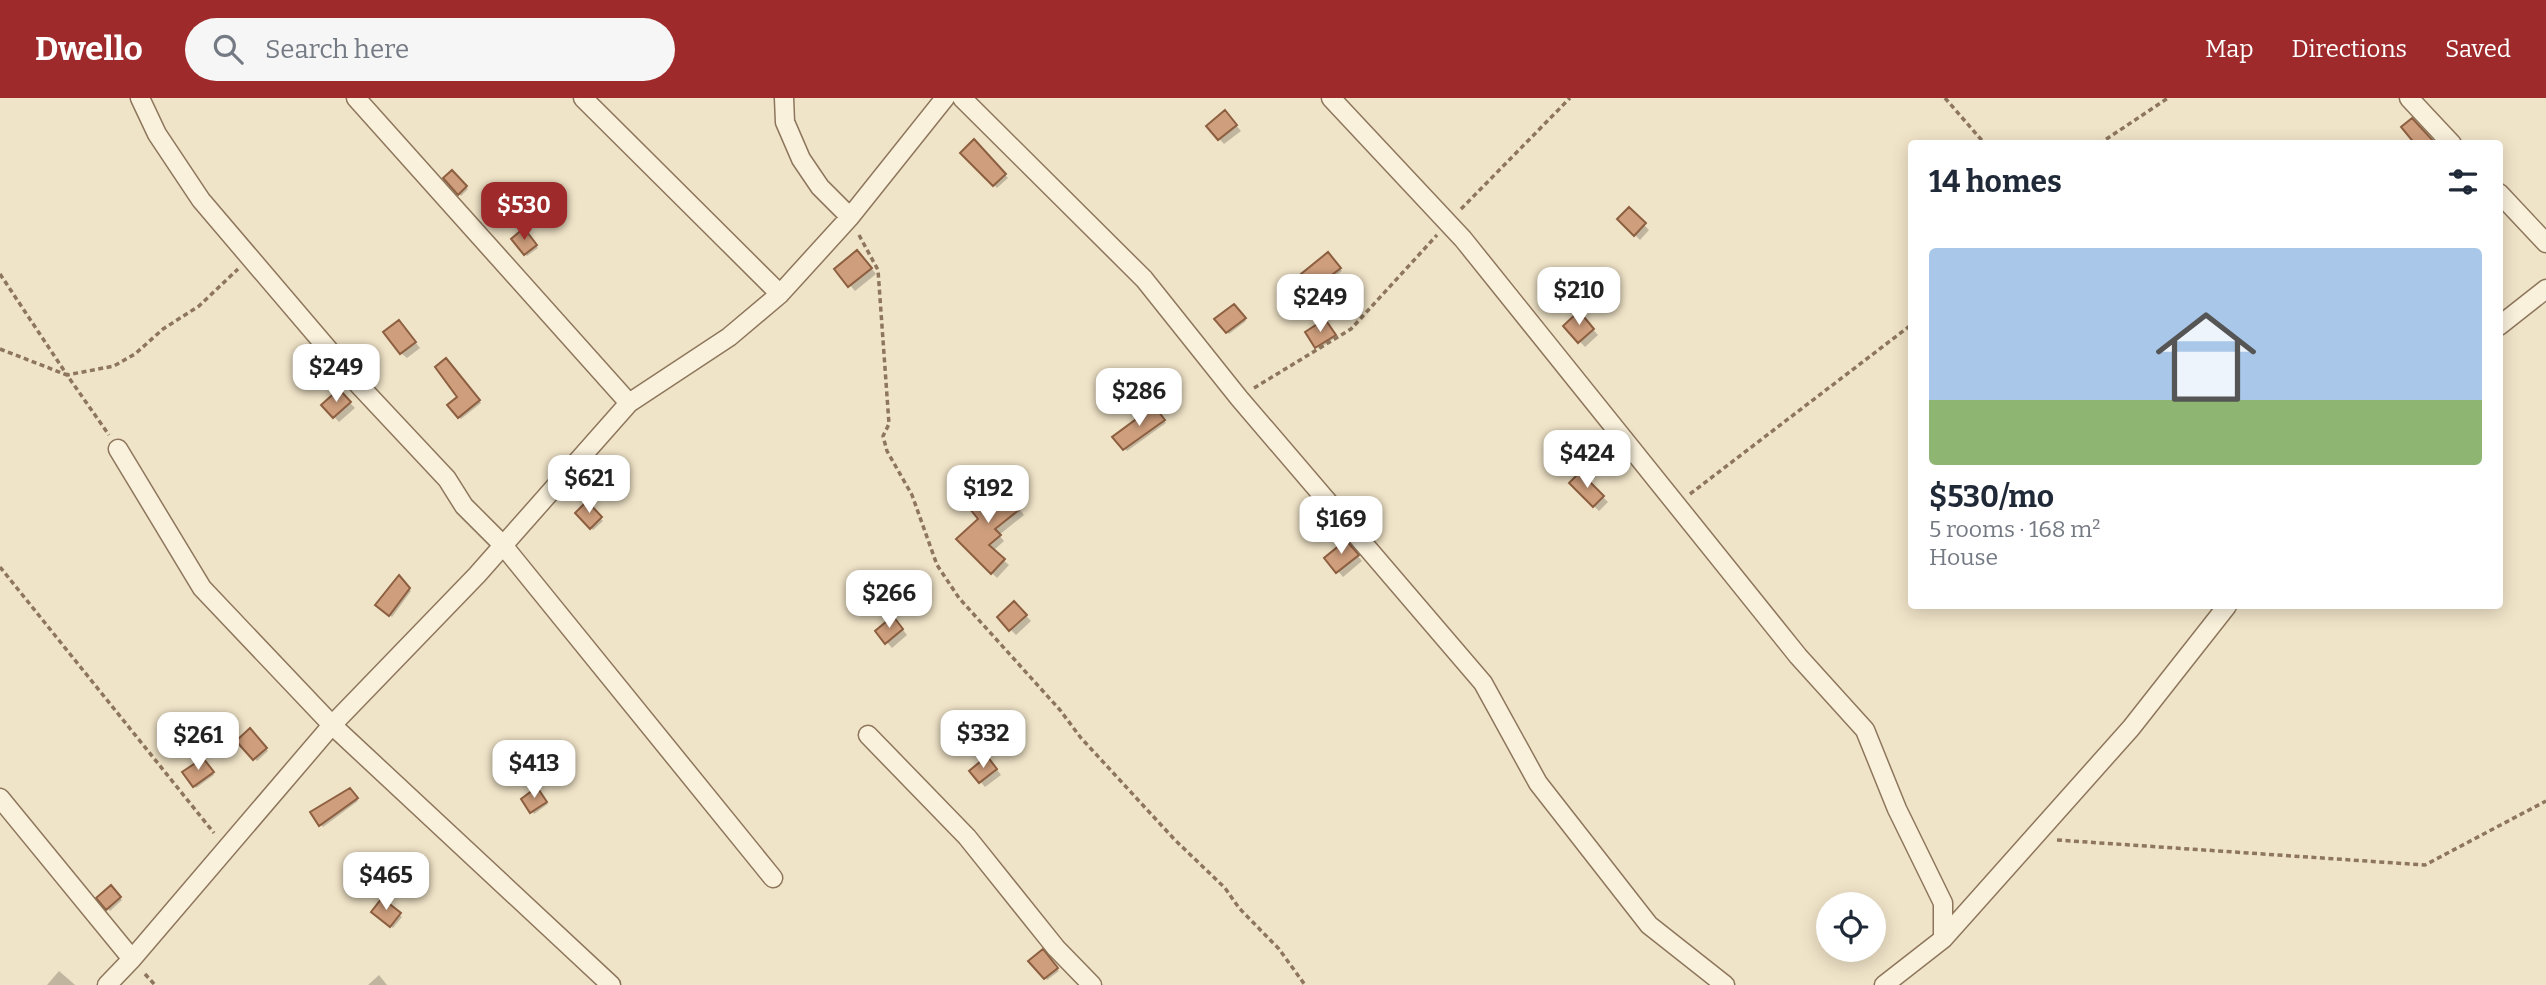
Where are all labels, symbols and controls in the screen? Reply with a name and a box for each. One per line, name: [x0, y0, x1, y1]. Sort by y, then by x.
search box: [185, 18, 675, 81]
text: Dwello: [35, 29, 143, 69]
icon: search: [209, 30, 247, 68]
text: Search here: [265, 34, 409, 65]
text: Map: [2205, 35, 2254, 63]
text: Directions: [2292, 35, 2407, 63]
text: Saved: [2445, 35, 2511, 63]
icon: filters: [2444, 163, 2482, 201]
text: 14 homes: [1929, 164, 2062, 200]
pin: $530: [483, 183, 565, 242]
text: $530: [497, 191, 551, 219]
pin: $210: [1538, 268, 1620, 327]
pin: $249: [1279, 274, 1361, 334]
text: $210: [1553, 276, 1605, 304]
text: $249: [1293, 283, 1347, 311]
icon: home: [2143, 294, 2269, 420]
pin: $249: [295, 344, 377, 404]
text: $249: [309, 353, 363, 381]
pin: $286: [1098, 368, 1180, 428]
text: $286: [1112, 377, 1166, 405]
pin: $424: [1546, 430, 1628, 490]
text: $424: [1560, 439, 1614, 467]
pin: $621: [548, 456, 630, 515]
text: $621: [564, 464, 614, 492]
pin: $192: [947, 466, 1029, 525]
text: $192: [963, 474, 1013, 502]
text: $530/mo: [1929, 479, 2054, 515]
pin: $169: [1300, 496, 1382, 556]
text: $169: [1316, 505, 1366, 533]
text: 5 rooms · 168 m²: [1929, 515, 2100, 543]
text: House: [1929, 543, 1998, 571]
pin: $266: [848, 570, 930, 630]
text: $266: [862, 579, 916, 607]
pin: $332: [942, 710, 1024, 770]
pin: $261: [157, 712, 239, 772]
text: $332: [957, 719, 1009, 747]
text: $261: [173, 721, 223, 749]
pin: $413: [493, 740, 575, 800]
text: $413: [508, 749, 560, 777]
pin: $465: [345, 852, 427, 912]
text: $465: [359, 861, 413, 889]
map controls: [1816, 892, 1886, 962]
button: locate: [1816, 892, 1886, 962]

